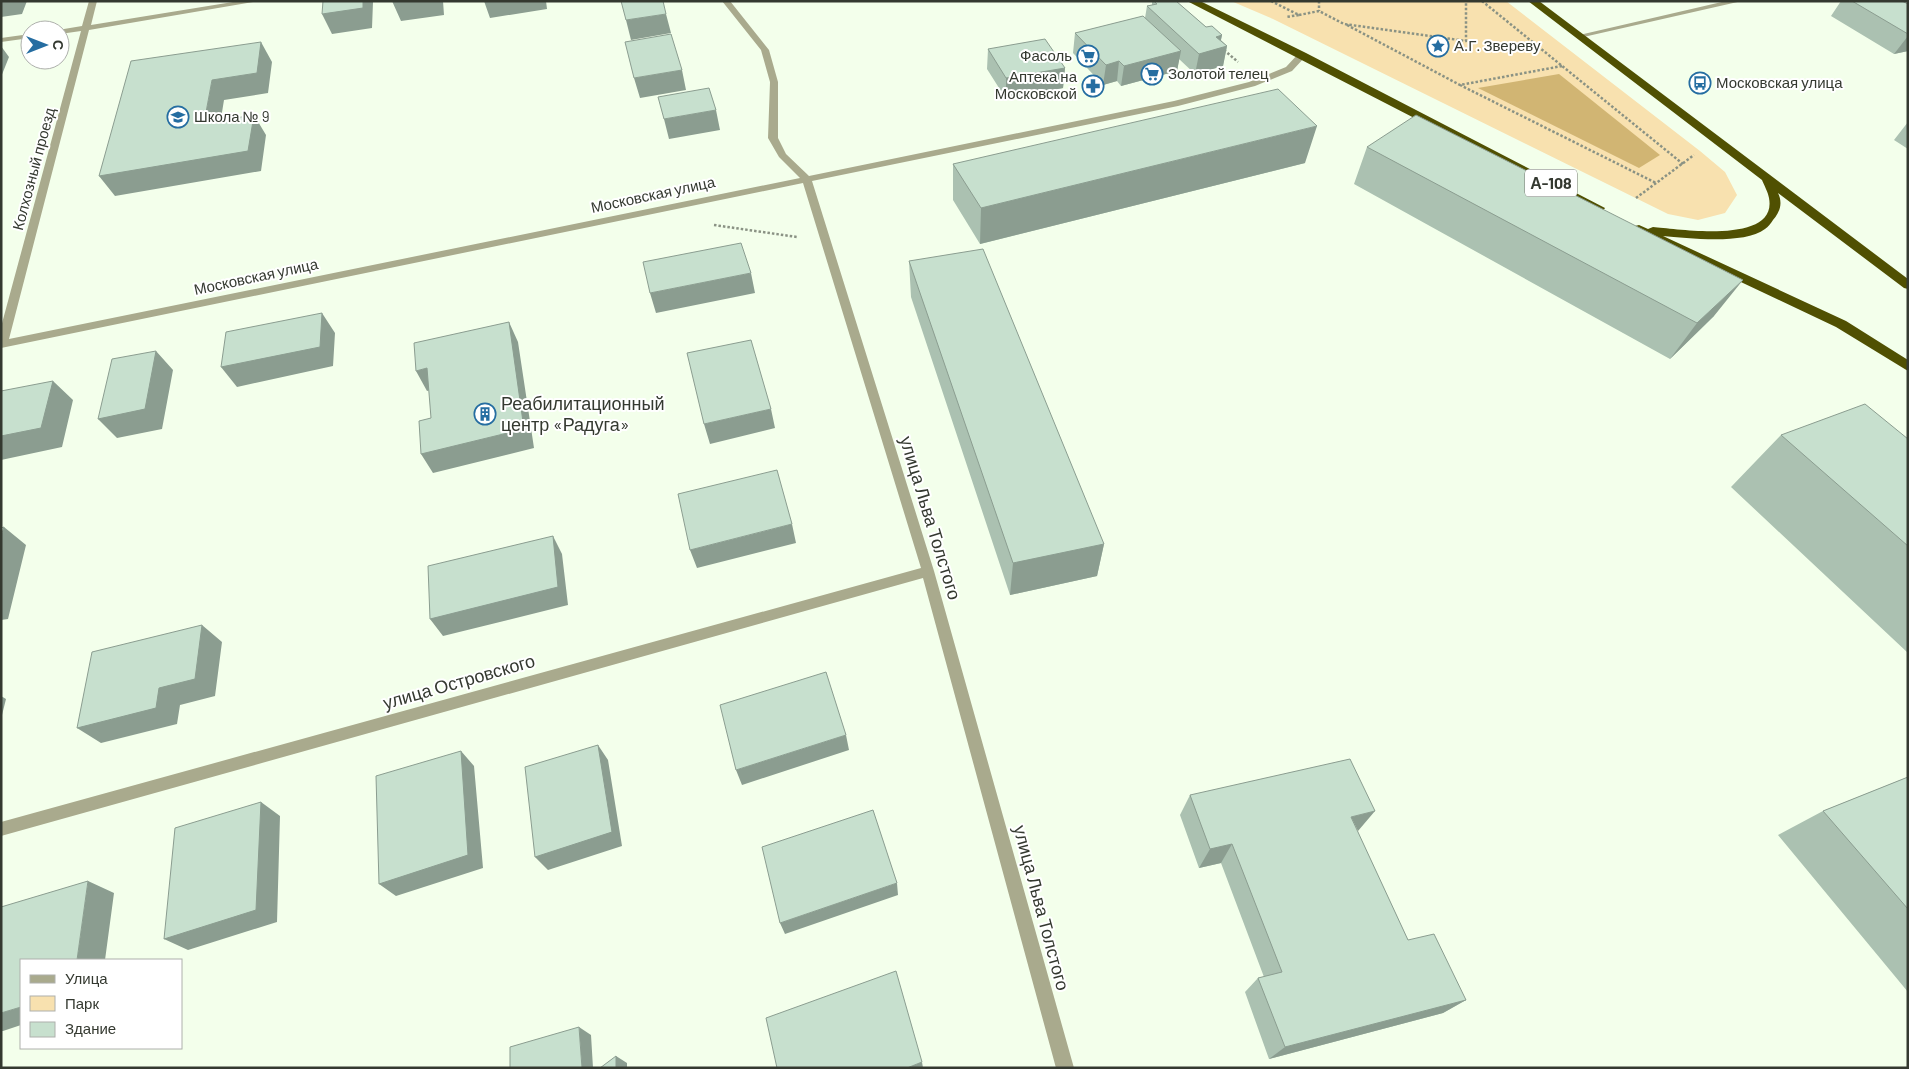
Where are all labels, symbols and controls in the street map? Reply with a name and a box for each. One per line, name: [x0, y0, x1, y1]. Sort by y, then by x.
north arrow: [20, 20, 70, 70]
place icon: А.Г. Звереву: [1426, 34, 1450, 58]
place label: А.Г. Звереву: [1454, 36, 1541, 54]
text: С: [50, 40, 67, 50]
supermarket icon: Фасоль: [1076, 44, 1100, 68]
place label: Фасоль: [1020, 46, 1072, 64]
supermarket icon: Золотой телец: [1140, 62, 1164, 86]
place label: Золотой телец: [1168, 64, 1269, 82]
place label: Аптека на Московской: [995, 67, 1078, 102]
bus stop icon: Московская улица: [1688, 71, 1712, 95]
place label: Московская улица: [1716, 73, 1843, 91]
pharmacy icon: Аптека на Московской: [1081, 74, 1105, 98]
street label: Колхозный проезд: [8, 105, 58, 232]
school or university icon: Школа № 9: [166, 105, 190, 129]
place label: Школа № 9: [194, 107, 270, 125]
road number: А-108: [1525, 170, 1577, 197]
street label: Московская улица: [589, 172, 717, 216]
street label: Московская улица: [192, 254, 320, 298]
place label: Реабилитационный центр «Радуга»: [501, 392, 664, 435]
building icon: Реабилитационный центр «Радуга»: [473, 402, 497, 426]
street label: улица Льва Толстого: [896, 433, 966, 602]
street label: улица Островского: [380, 649, 537, 713]
street label: улица Льва Толстого: [1009, 823, 1075, 993]
legend: [20, 959, 182, 1049]
text: Улица: [65, 969, 108, 987]
text: Парк: [65, 994, 99, 1012]
text: Здание: [65, 1019, 116, 1037]

